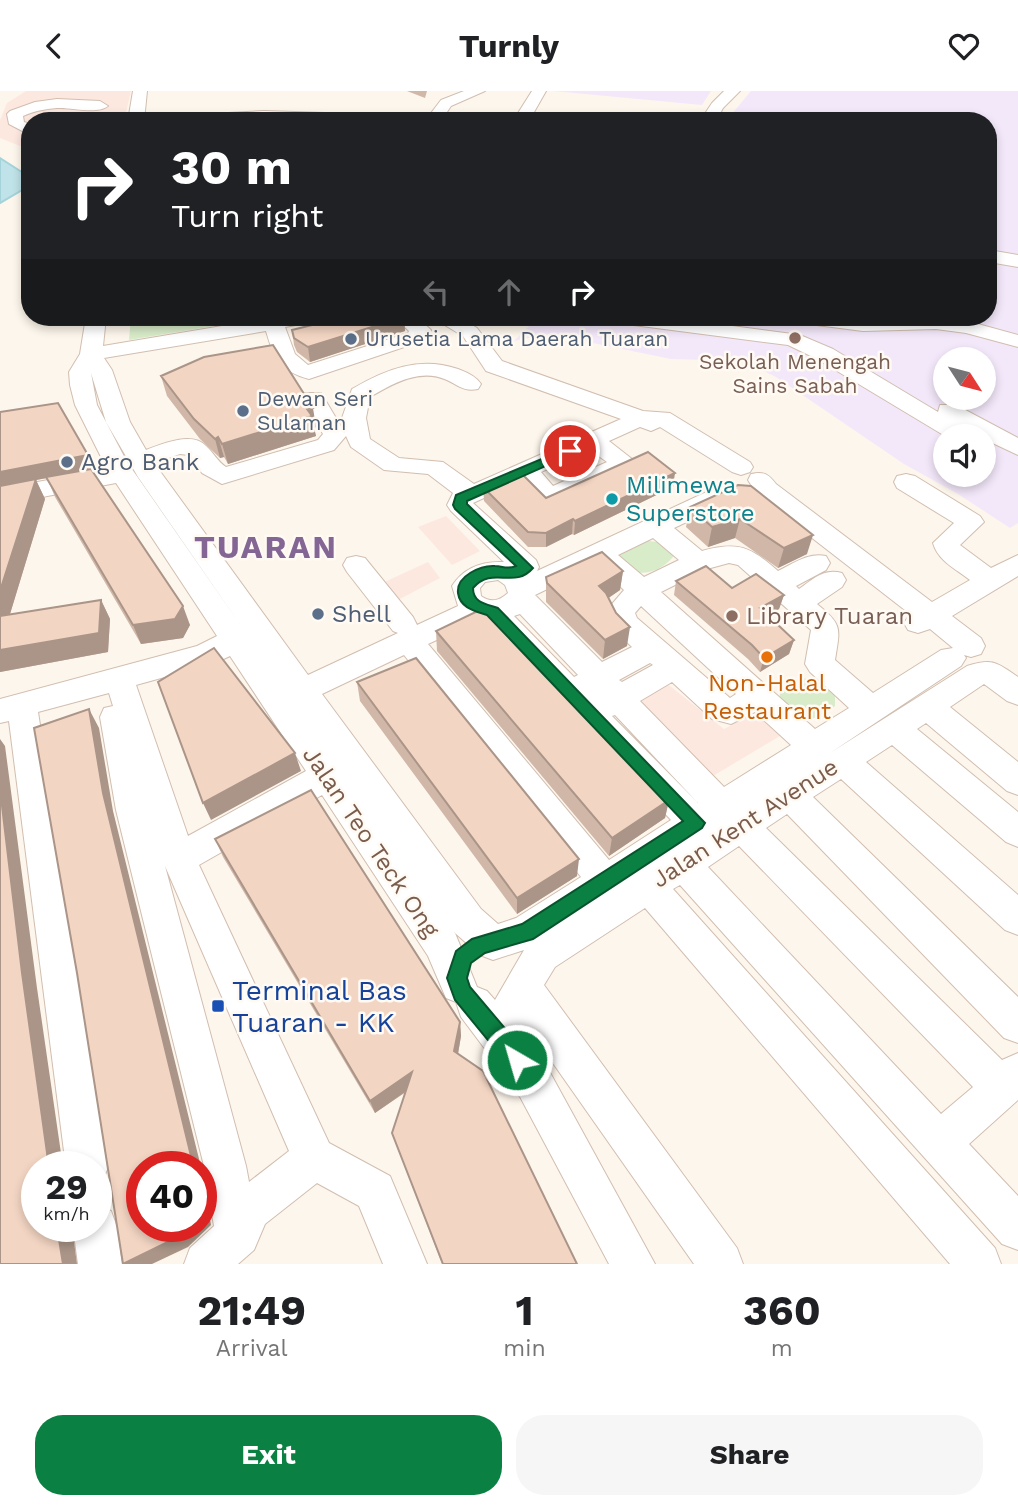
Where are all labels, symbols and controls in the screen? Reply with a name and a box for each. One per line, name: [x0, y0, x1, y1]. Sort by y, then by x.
icon: back: [35, 27, 73, 65]
text: Turnly: [459, 27, 559, 65]
icon: heart: [945, 27, 983, 65]
text: 30 m: [171, 138, 292, 196]
icon: right: [56, 140, 147, 231]
text: Turn right: [171, 197, 323, 235]
icon: left: [417, 273, 455, 311]
icon: ahead: [490, 273, 528, 311]
icon: right: [563, 273, 601, 311]
place label: Urusetia Lama Daerah Tuaran: [365, 326, 668, 351]
marker: Sekolah Menengah Sains Sabah: [787, 330, 803, 346]
marker: Urusetia Lama Daerah Tuaran: [343, 331, 359, 347]
north arrow: [933, 347, 996, 409]
map controls: [933, 347, 996, 487]
place label: Sekolah Menengah Sains Sabah: [699, 349, 891, 398]
place label: Dewan Seri Sulaman: [257, 386, 373, 435]
marker: Dewan Seri Sulaman: [235, 403, 251, 419]
pin: [540, 421, 600, 481]
button: sound: [933, 424, 996, 487]
icon: arrive: [551, 432, 589, 470]
place label: Agro Bank: [81, 448, 200, 476]
marker: Agro Bank: [59, 454, 75, 470]
place label: Milimewa Superstore: [626, 471, 755, 527]
marker: Milimewa Superstore: [604, 491, 620, 507]
district label: TUARAN: [194, 528, 338, 566]
place label: Shell: [332, 600, 391, 628]
place label: Library Tuaran: [746, 602, 913, 630]
marker: Shell: [310, 606, 326, 622]
marker: Library Tuaran: [724, 608, 740, 624]
marker: Non-Halal Restaurant: [759, 649, 775, 665]
place label: Non-Halal Restaurant: [703, 669, 831, 725]
street label: Jalan Teo Teck Ong: [297, 742, 445, 943]
street label: Jalan Kent Avenue: [647, 752, 843, 894]
place label: Terminal Bas Tuaran - KK: [232, 974, 407, 1039]
marker: Terminal Bas Tuaran - KK: [210, 998, 226, 1014]
position arrow: [480, 1023, 554, 1097]
speed limit sign: 40: [126, 1151, 217, 1242]
text: 29: [45, 1166, 88, 1208]
text: km/h: [43, 1203, 90, 1224]
text: 21:49: [197, 1286, 306, 1335]
text: 1: [515, 1286, 534, 1335]
text: 360: [743, 1286, 821, 1335]
text: Arrival: [216, 1335, 288, 1362]
text: min: [503, 1335, 546, 1362]
text: m: [771, 1335, 793, 1362]
button: Exit: [35, 1415, 502, 1495]
button: Share: [516, 1415, 983, 1495]

